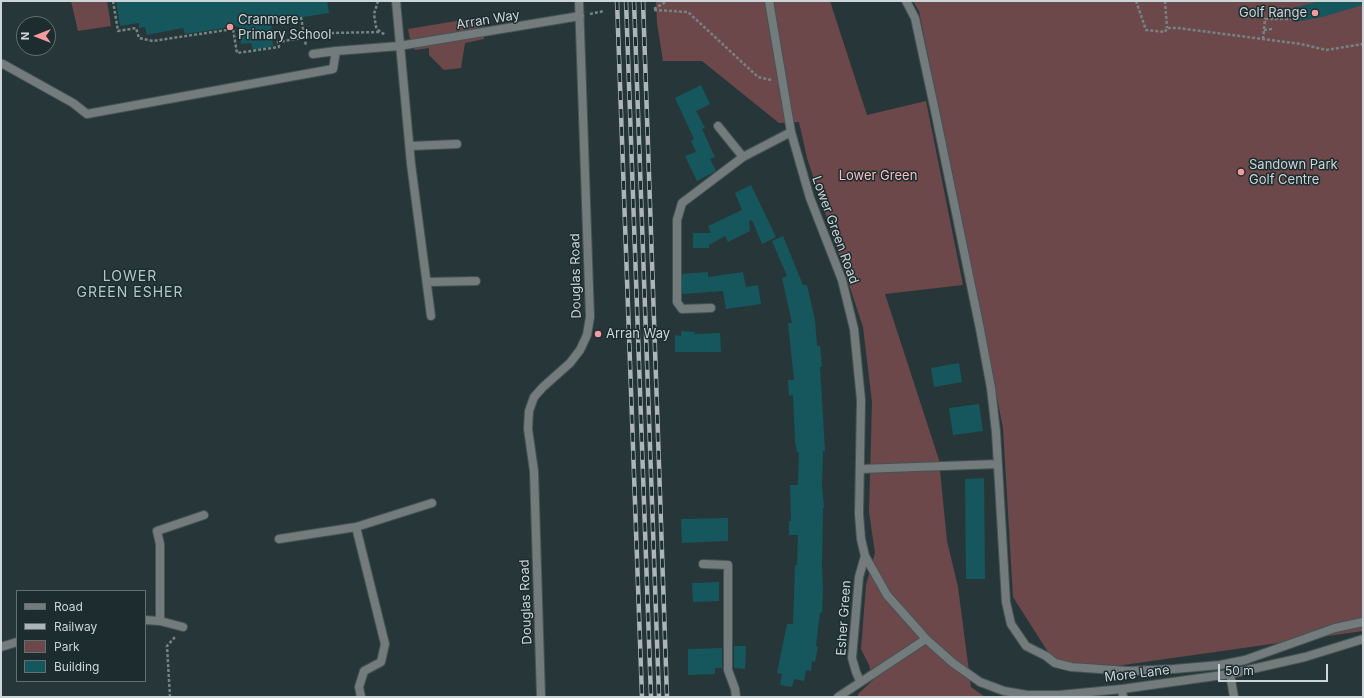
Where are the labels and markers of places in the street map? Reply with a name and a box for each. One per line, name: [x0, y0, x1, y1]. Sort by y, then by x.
place label: Golf Range: [1239, 5, 1307, 21]
marker: Golf Range: [1310, 8, 1320, 18]
place label: Cranmere Primary School: [238, 12, 331, 43]
marker: Cranmere Primary School: [225, 22, 235, 32]
place label: Sandown Park Golf Centre: [1249, 157, 1338, 188]
marker: Sandown Park Golf Centre: [1236, 167, 1246, 177]
place label: Arran Way: [606, 326, 670, 342]
marker: Arran Way: [593, 329, 603, 339]

